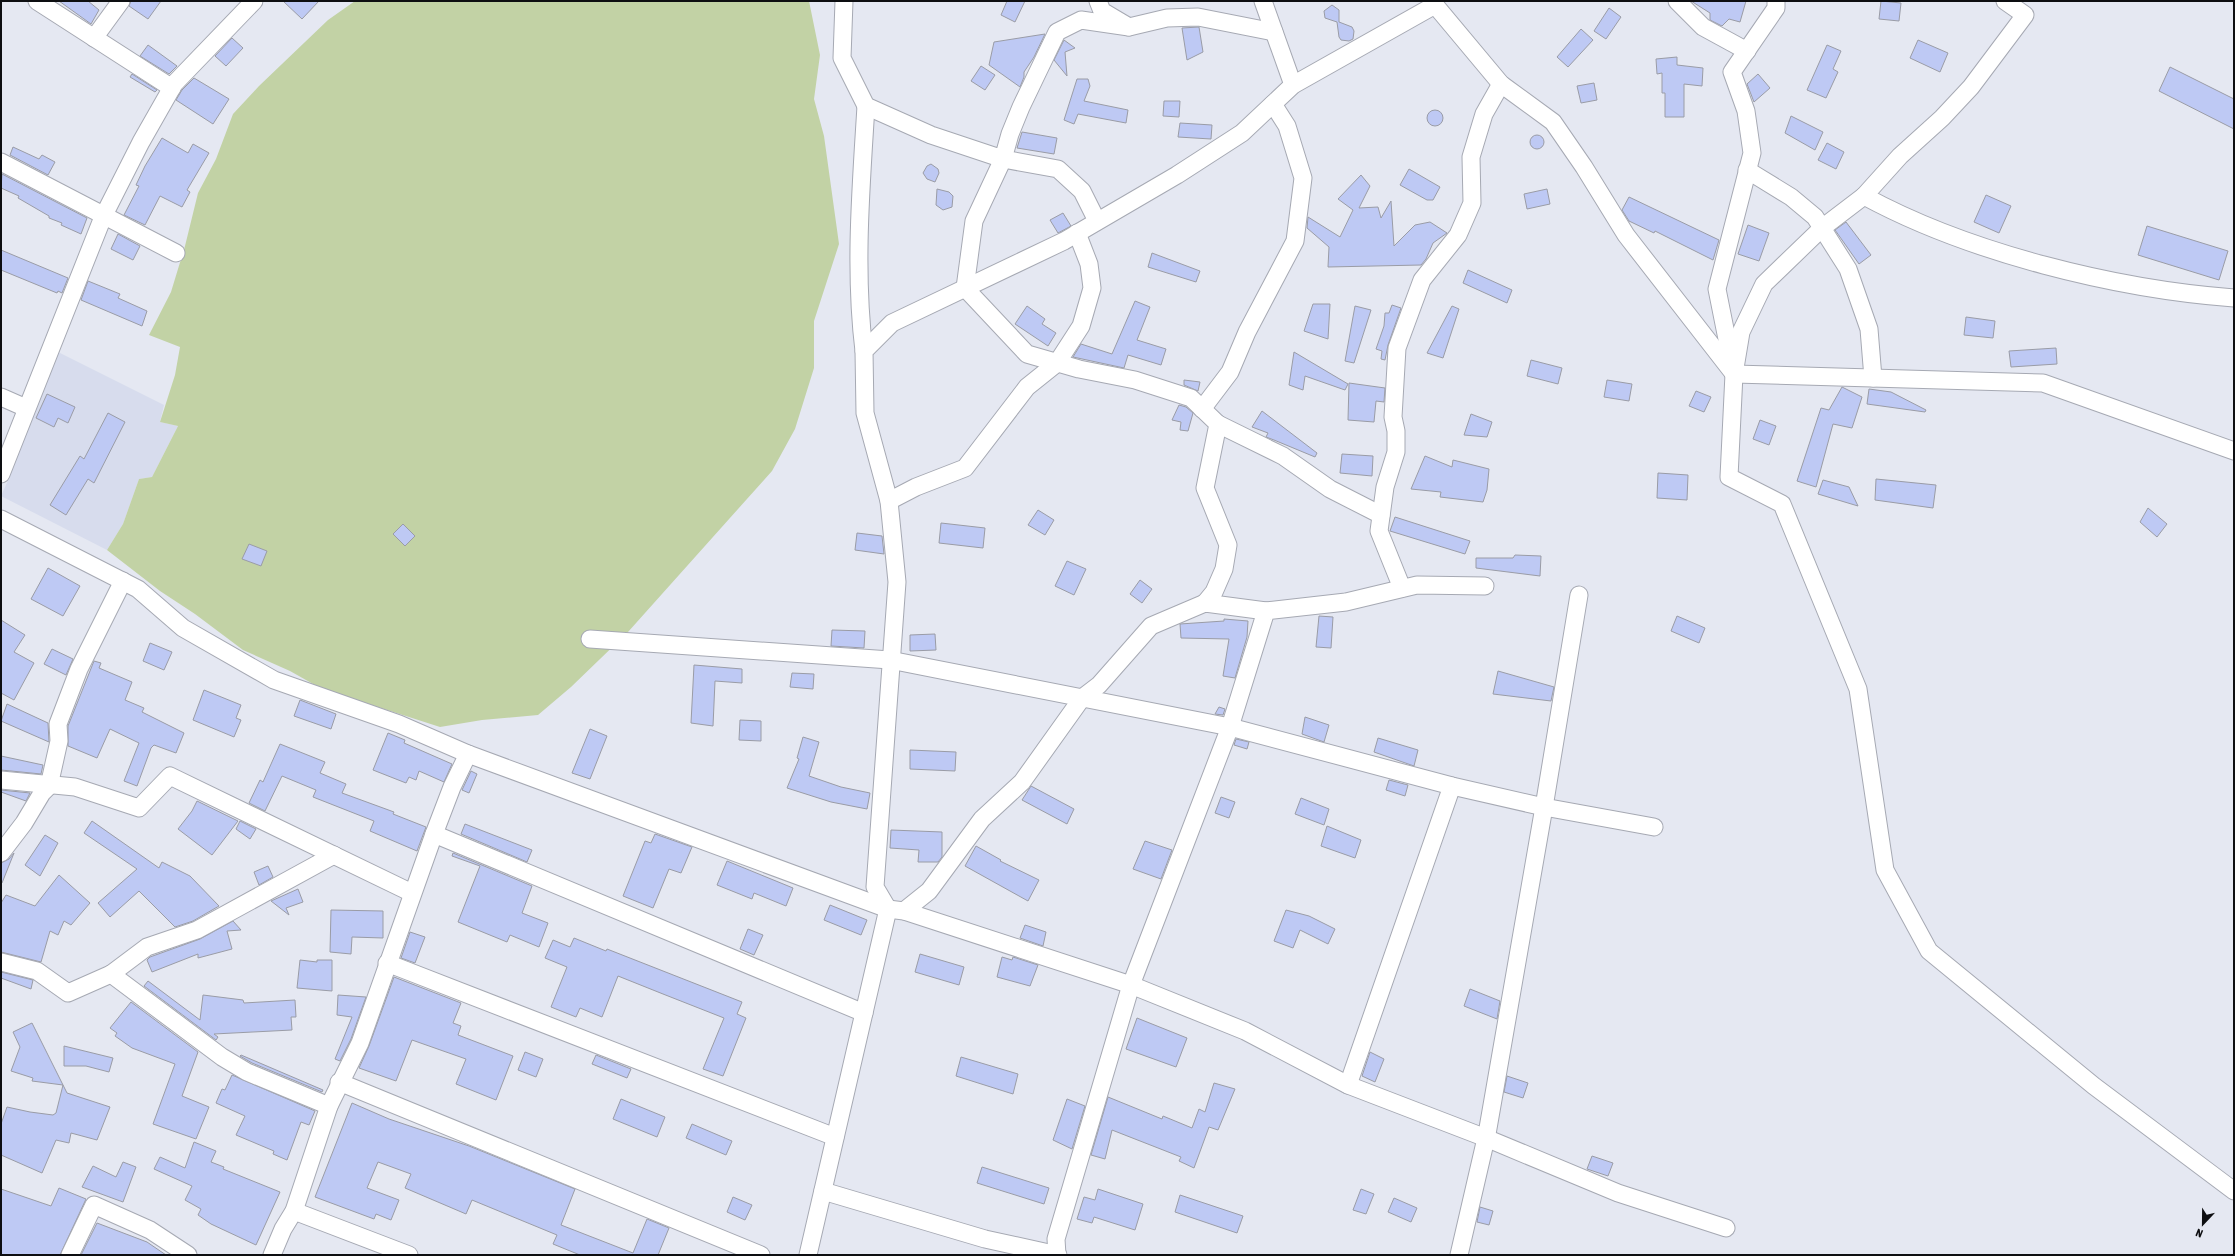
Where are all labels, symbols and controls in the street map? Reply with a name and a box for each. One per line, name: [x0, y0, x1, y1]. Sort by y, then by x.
north arrow: [2183, 1204, 2223, 1244]
text: N: [2194, 1226, 2205, 1240]

